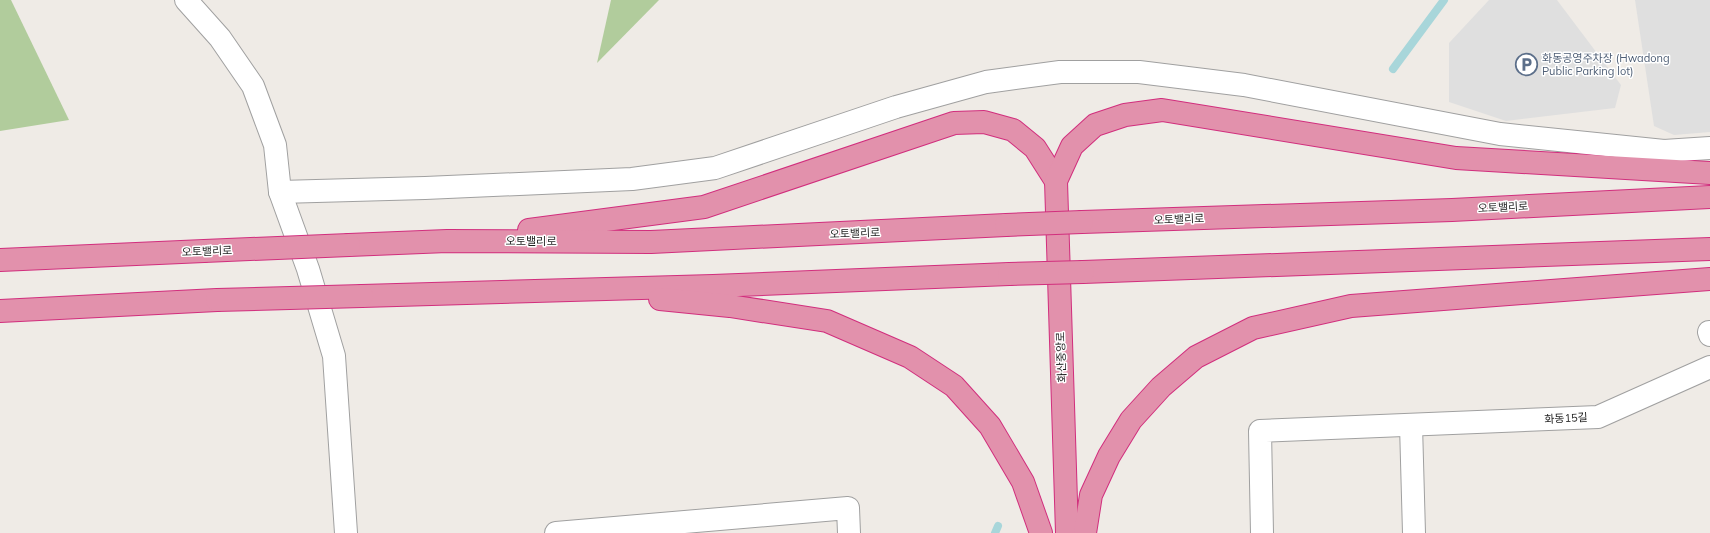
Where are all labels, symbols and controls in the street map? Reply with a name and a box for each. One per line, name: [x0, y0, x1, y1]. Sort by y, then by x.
parking icon: 화동공영주차장 (Hwadong Public Parking lot): [1514, 51, 1540, 77]
place label: 화동공영주차장 (Hwadong Public Parking lot): [1542, 51, 1670, 78]
street label: 오토밸리로: [1477, 199, 1529, 215]
street label: 오토밸리로: [1153, 211, 1205, 227]
street label: 오토밸리로: [829, 225, 881, 241]
street label: 오토밸리로: [506, 234, 556, 248]
street label: 오토밸리로: [181, 243, 233, 259]
street label: 화산중앙로: [1053, 331, 1069, 383]
street label: 화동15길: [1544, 410, 1588, 426]

